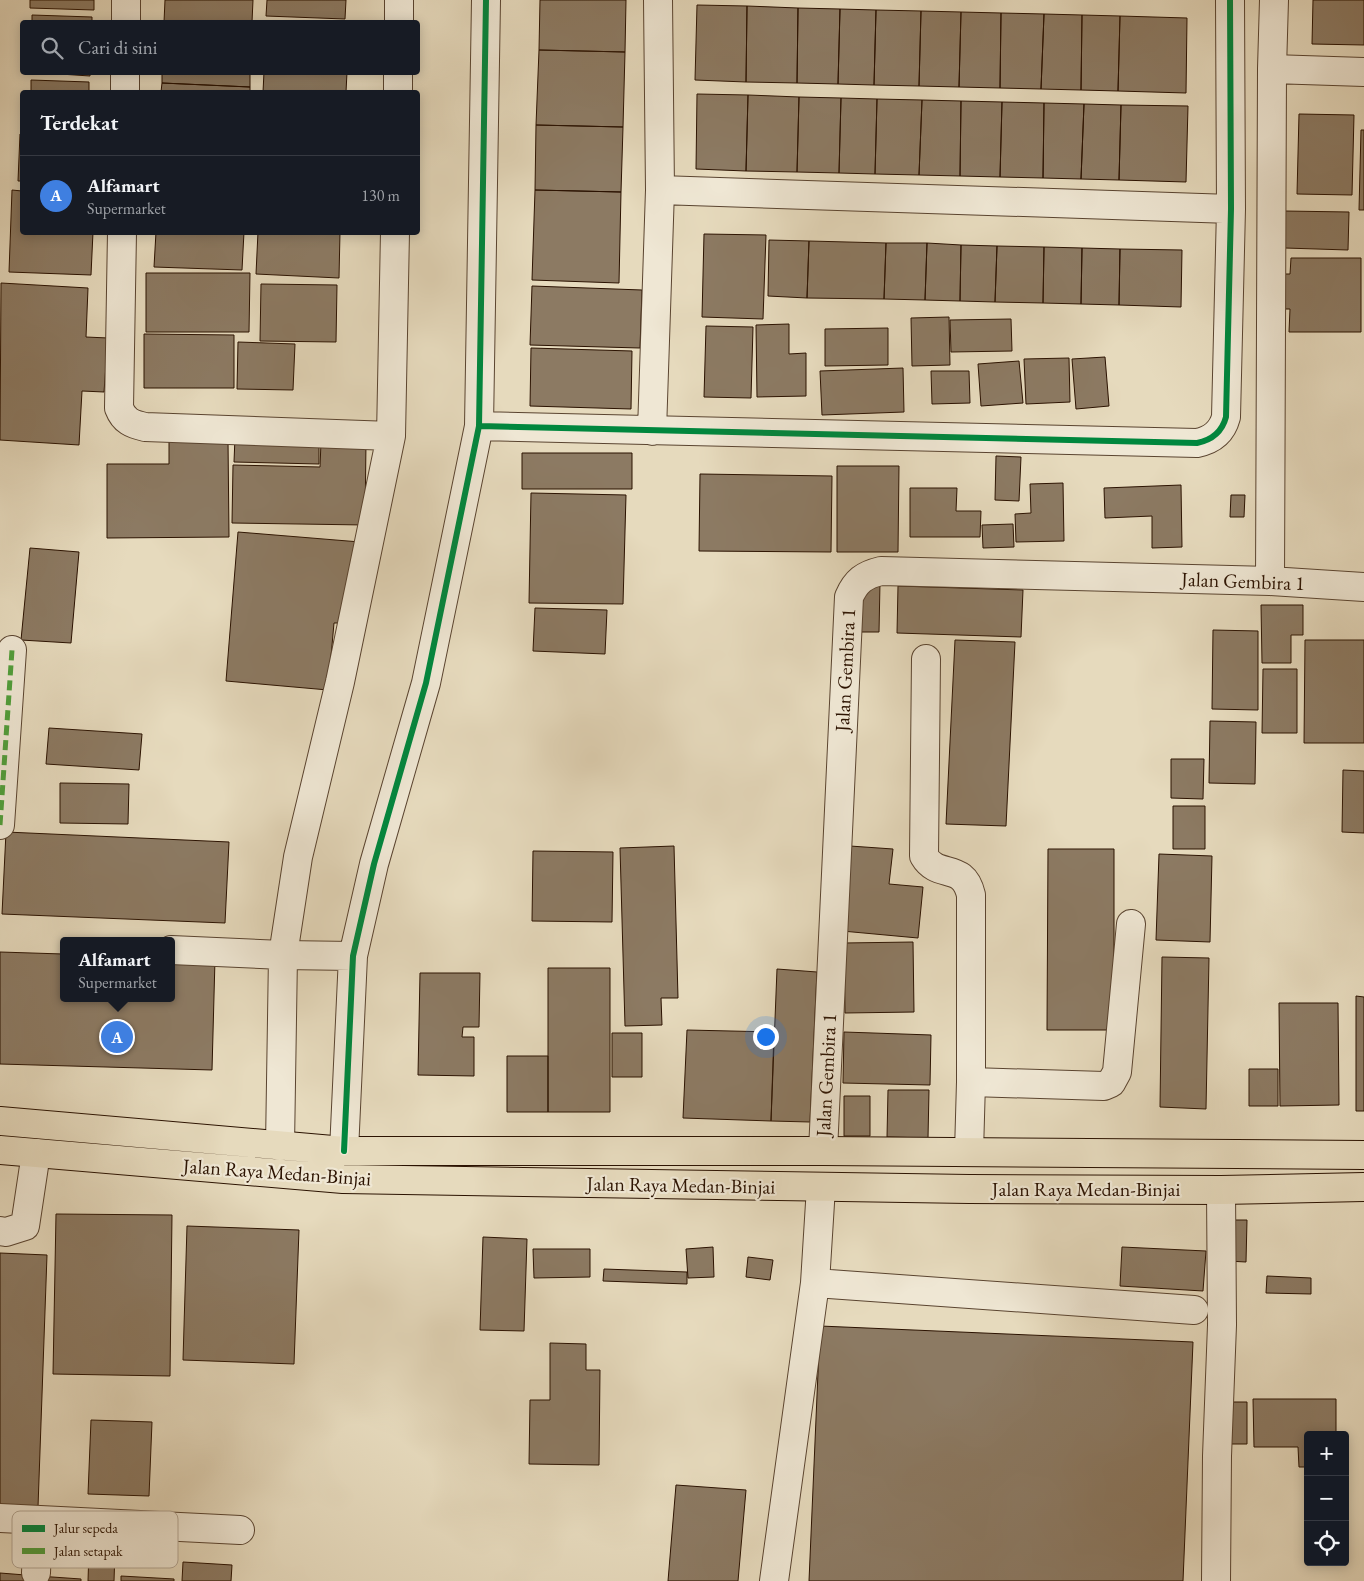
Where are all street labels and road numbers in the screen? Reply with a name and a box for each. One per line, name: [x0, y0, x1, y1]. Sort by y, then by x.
street label: Jalan Gembira 1: [1179, 566, 1305, 596]
street label: Jalan Gembira 1: [829, 608, 861, 734]
street label: Jalan Gembira 1: [810, 1013, 842, 1139]
street label: Jalan Raya Medan-Binjai: [180, 1152, 372, 1192]
street label: Jalan Raya Medan-Binjai: [585, 1170, 776, 1200]
street label: Jalan Raya Medan-Binjai: [990, 1176, 1180, 1202]

